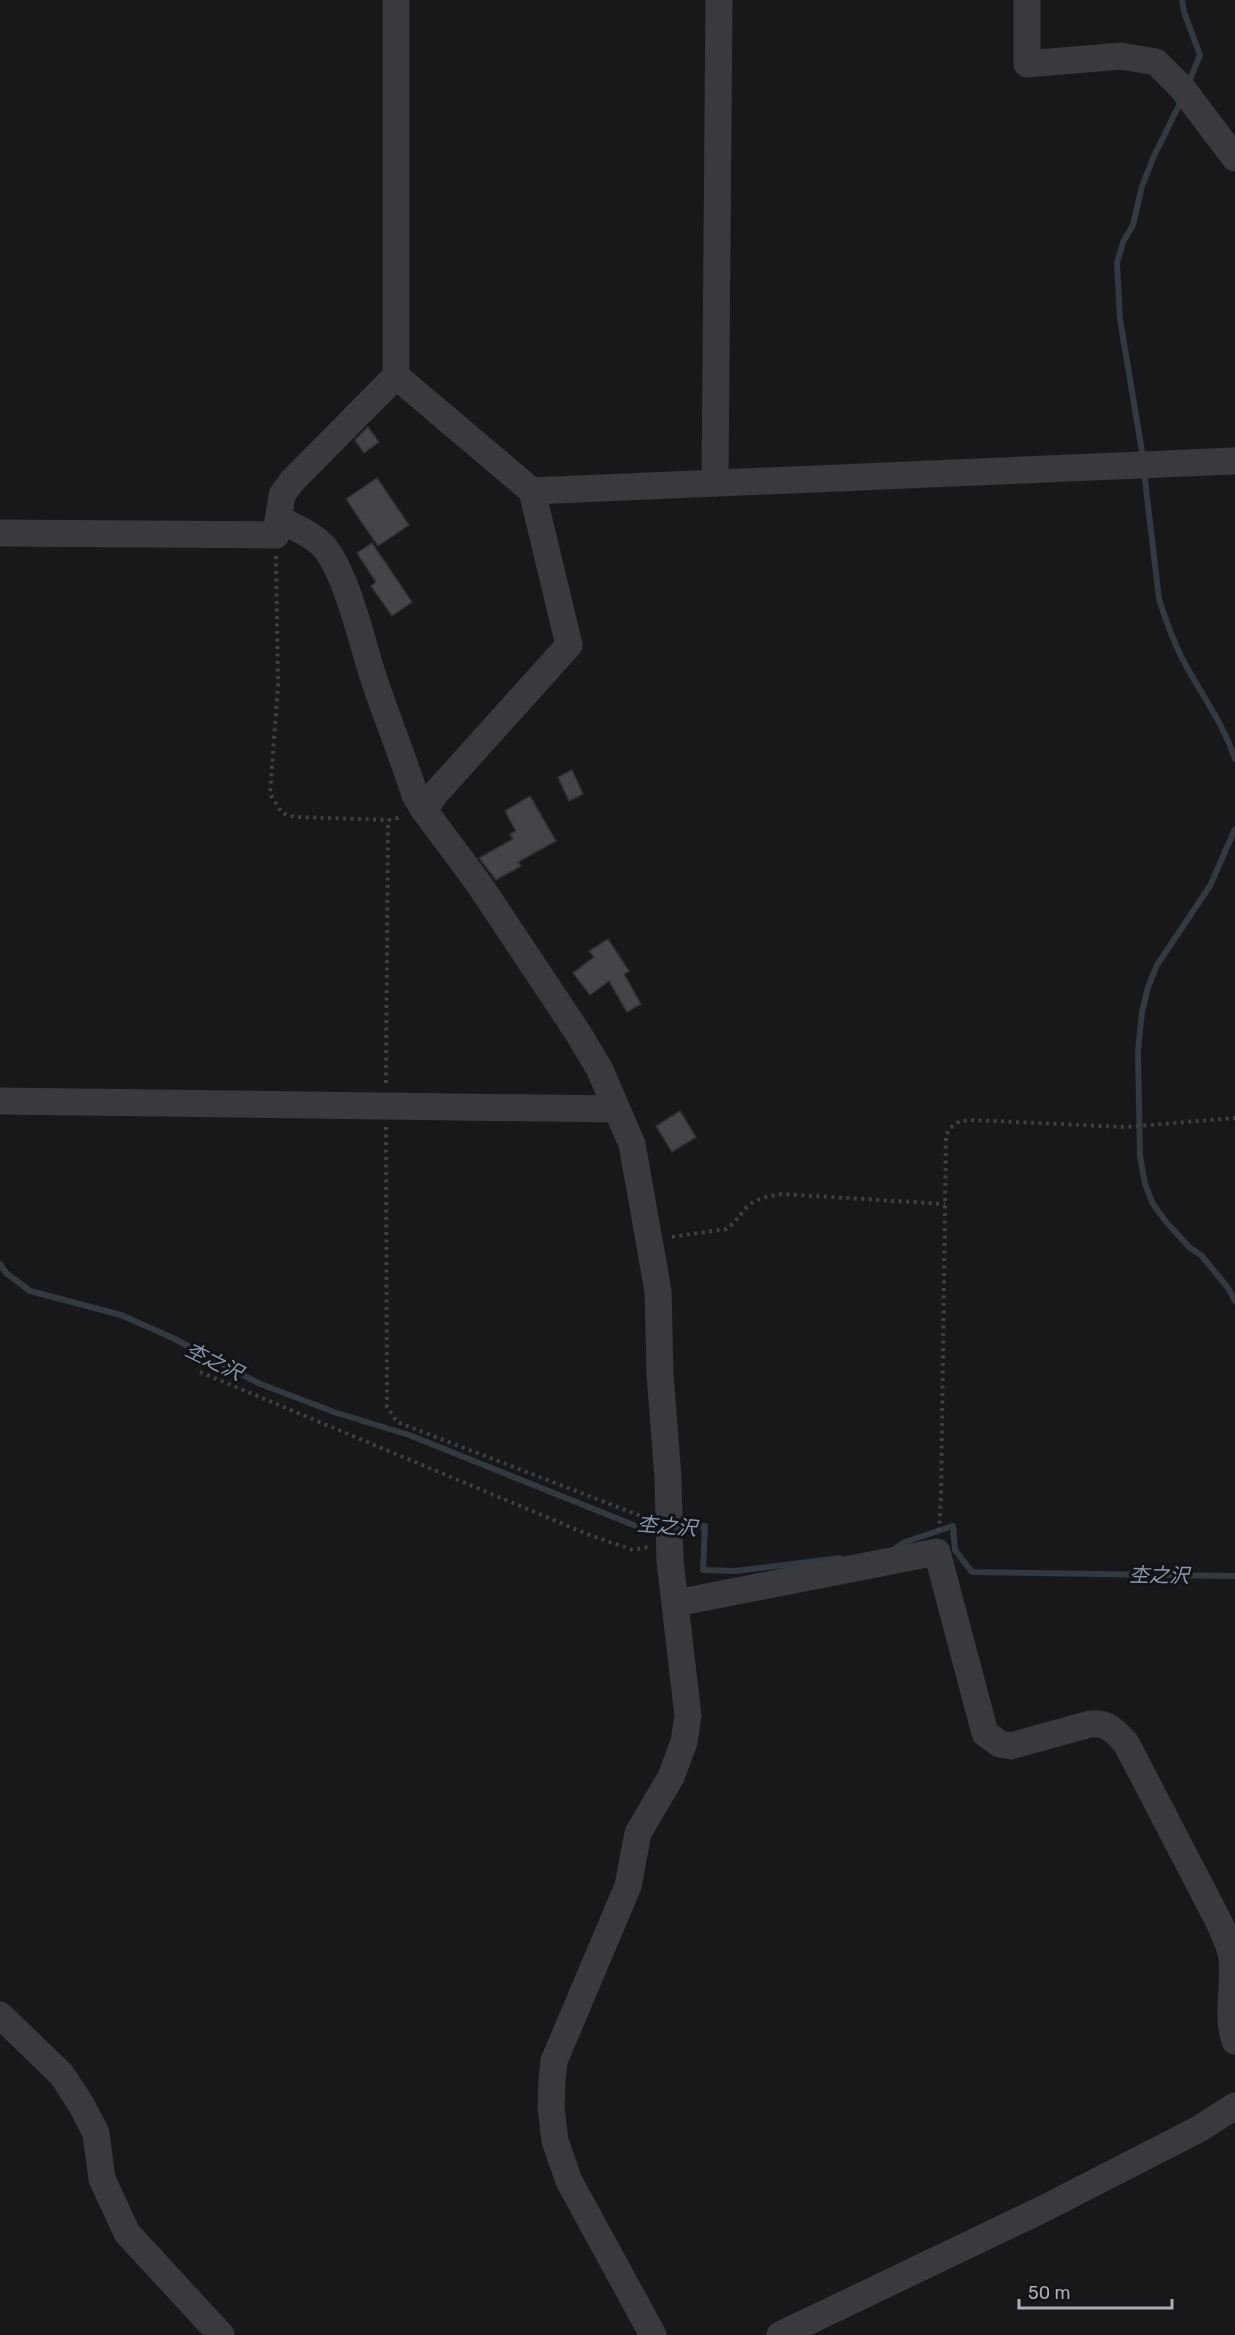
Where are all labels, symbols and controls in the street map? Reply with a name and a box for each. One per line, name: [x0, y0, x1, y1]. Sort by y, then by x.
water label: 杢之沢: [182, 1337, 249, 1386]
water label: 杢之沢: [636, 1511, 701, 1541]
water label: 杢之沢: [1129, 1562, 1192, 1588]
scale bar: [1019, 2272, 1172, 2310]
text: 50 m: [1028, 2282, 1071, 2304]

